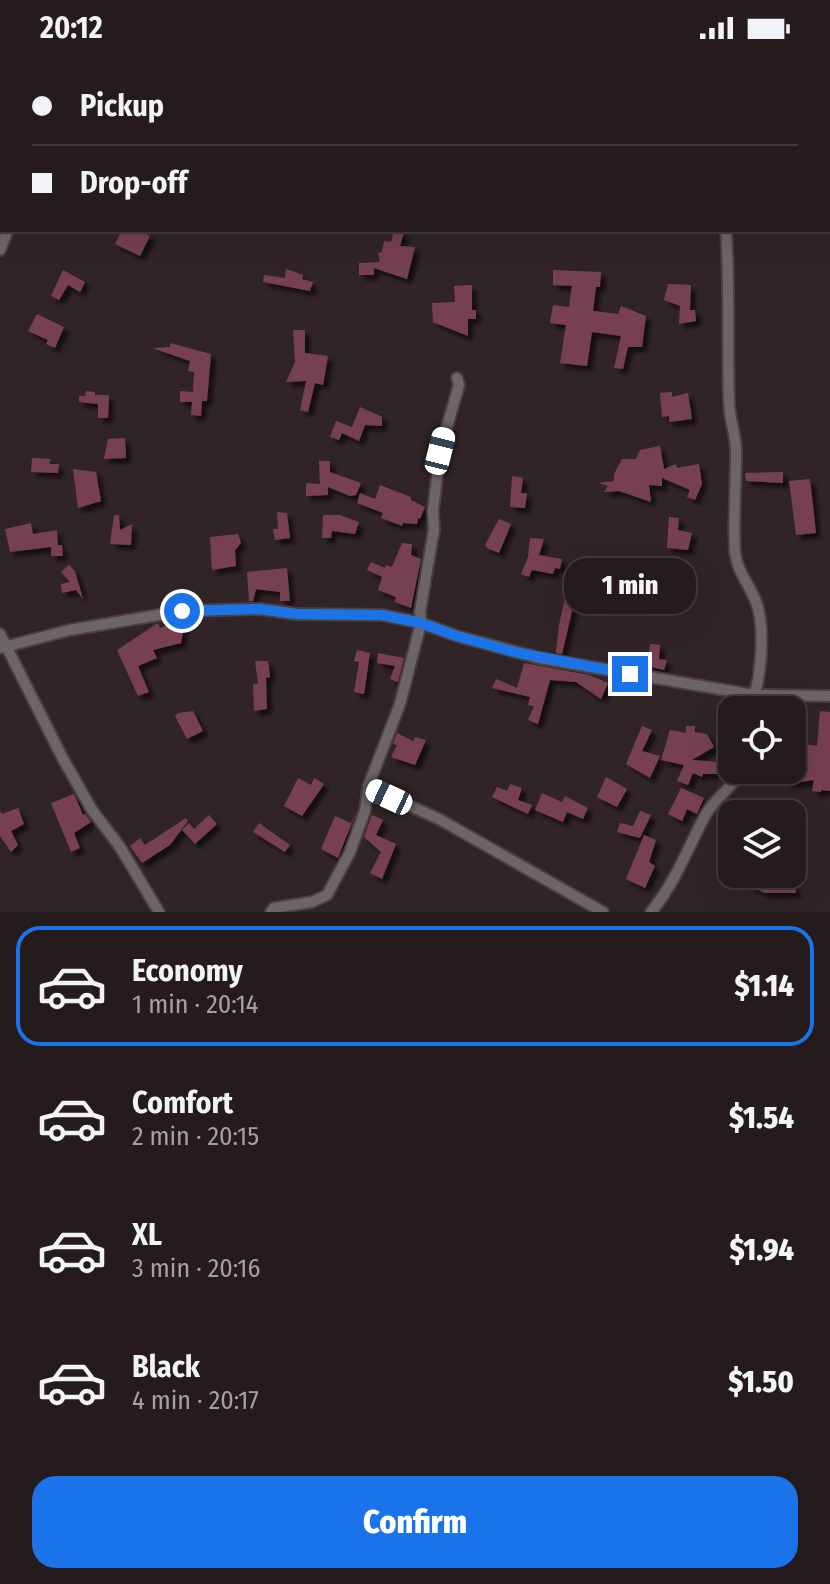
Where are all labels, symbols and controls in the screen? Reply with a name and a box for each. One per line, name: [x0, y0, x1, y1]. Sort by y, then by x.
text: 20:12: [40, 10, 103, 46]
text: Pickup: [80, 88, 164, 124]
text: Drop-off: [80, 165, 187, 201]
car: [423, 425, 457, 477]
callout: 1 min: [564, 558, 696, 614]
text: 1 min: [602, 570, 658, 601]
route start: [164, 593, 200, 629]
route end: [612, 656, 648, 692]
map controls: [718, 696, 806, 888]
button: locate: [718, 696, 806, 784]
car: [362, 776, 416, 818]
button: layers: [718, 800, 806, 888]
icon: car: [36, 950, 108, 1022]
text: Economy: [132, 953, 243, 989]
text: $1.14: [734, 968, 794, 1004]
text: 1 min · 20:14: [132, 989, 258, 1020]
icon: car: [36, 1082, 108, 1154]
text: Comfort: [132, 1085, 233, 1121]
text: $1.54: [729, 1100, 794, 1136]
text: 2 min · 20:15: [132, 1121, 259, 1152]
icon: car: [36, 1214, 108, 1286]
text: XL: [132, 1217, 162, 1253]
text: $1.94: [729, 1232, 794, 1268]
text: 3 min · 20:16: [132, 1253, 260, 1284]
icon: car: [36, 1346, 108, 1418]
text: Black: [132, 1349, 200, 1385]
text: $1.50: [728, 1364, 794, 1400]
text: 4 min · 20:17: [132, 1385, 259, 1416]
button: Confirm: [32, 1476, 798, 1568]

